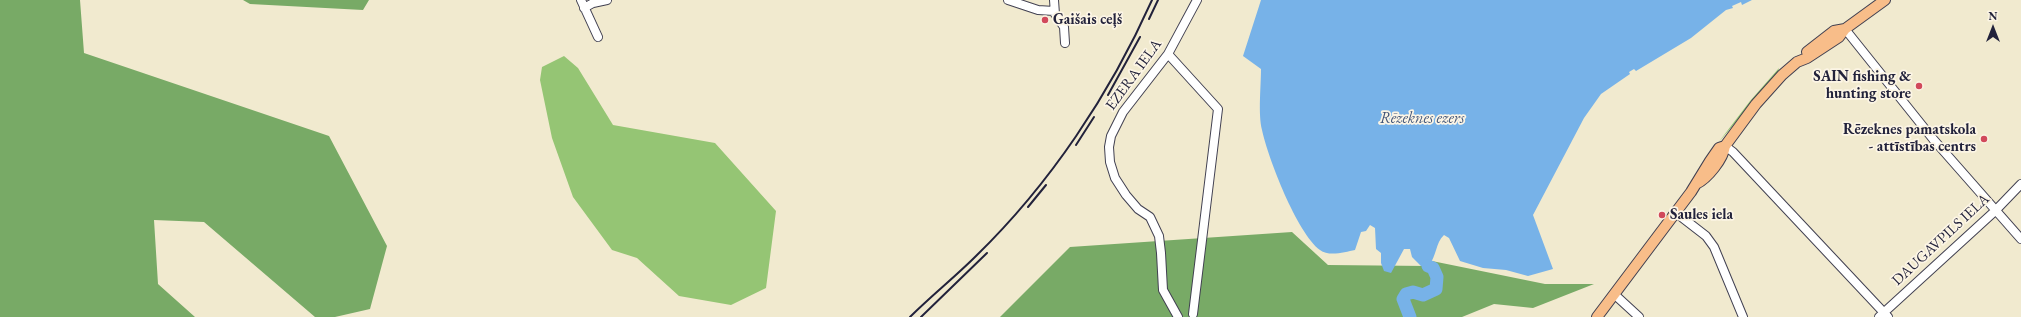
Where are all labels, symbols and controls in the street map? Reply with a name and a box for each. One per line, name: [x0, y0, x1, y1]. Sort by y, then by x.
north arrow: [1973, 8, 2013, 48]
text: N: [1989, 9, 1997, 23]
place label: Gaišais ceļš: [1053, 11, 1122, 29]
marker: Gaišais ceļš: [1040, 15, 1050, 25]
street label: EZERA IELA: [1102, 36, 1166, 114]
place label: SAIN fishing & hunting store: [1813, 68, 1911, 103]
marker: SAIN fishing & hunting store: [1914, 81, 1924, 91]
water label: Rēzeknes ezers: [1380, 109, 1464, 129]
place label: Rēzeknes pamatskola - attīstības centrs: [1843, 121, 1976, 156]
marker: Rēzeknes pamatskola - attīstības centrs: [1979, 134, 1989, 144]
street label: DAUGAVPILS IELA: [1889, 190, 1993, 290]
place label: Saules iela: [1670, 206, 1733, 224]
marker: Saules iela: [1657, 210, 1667, 220]

